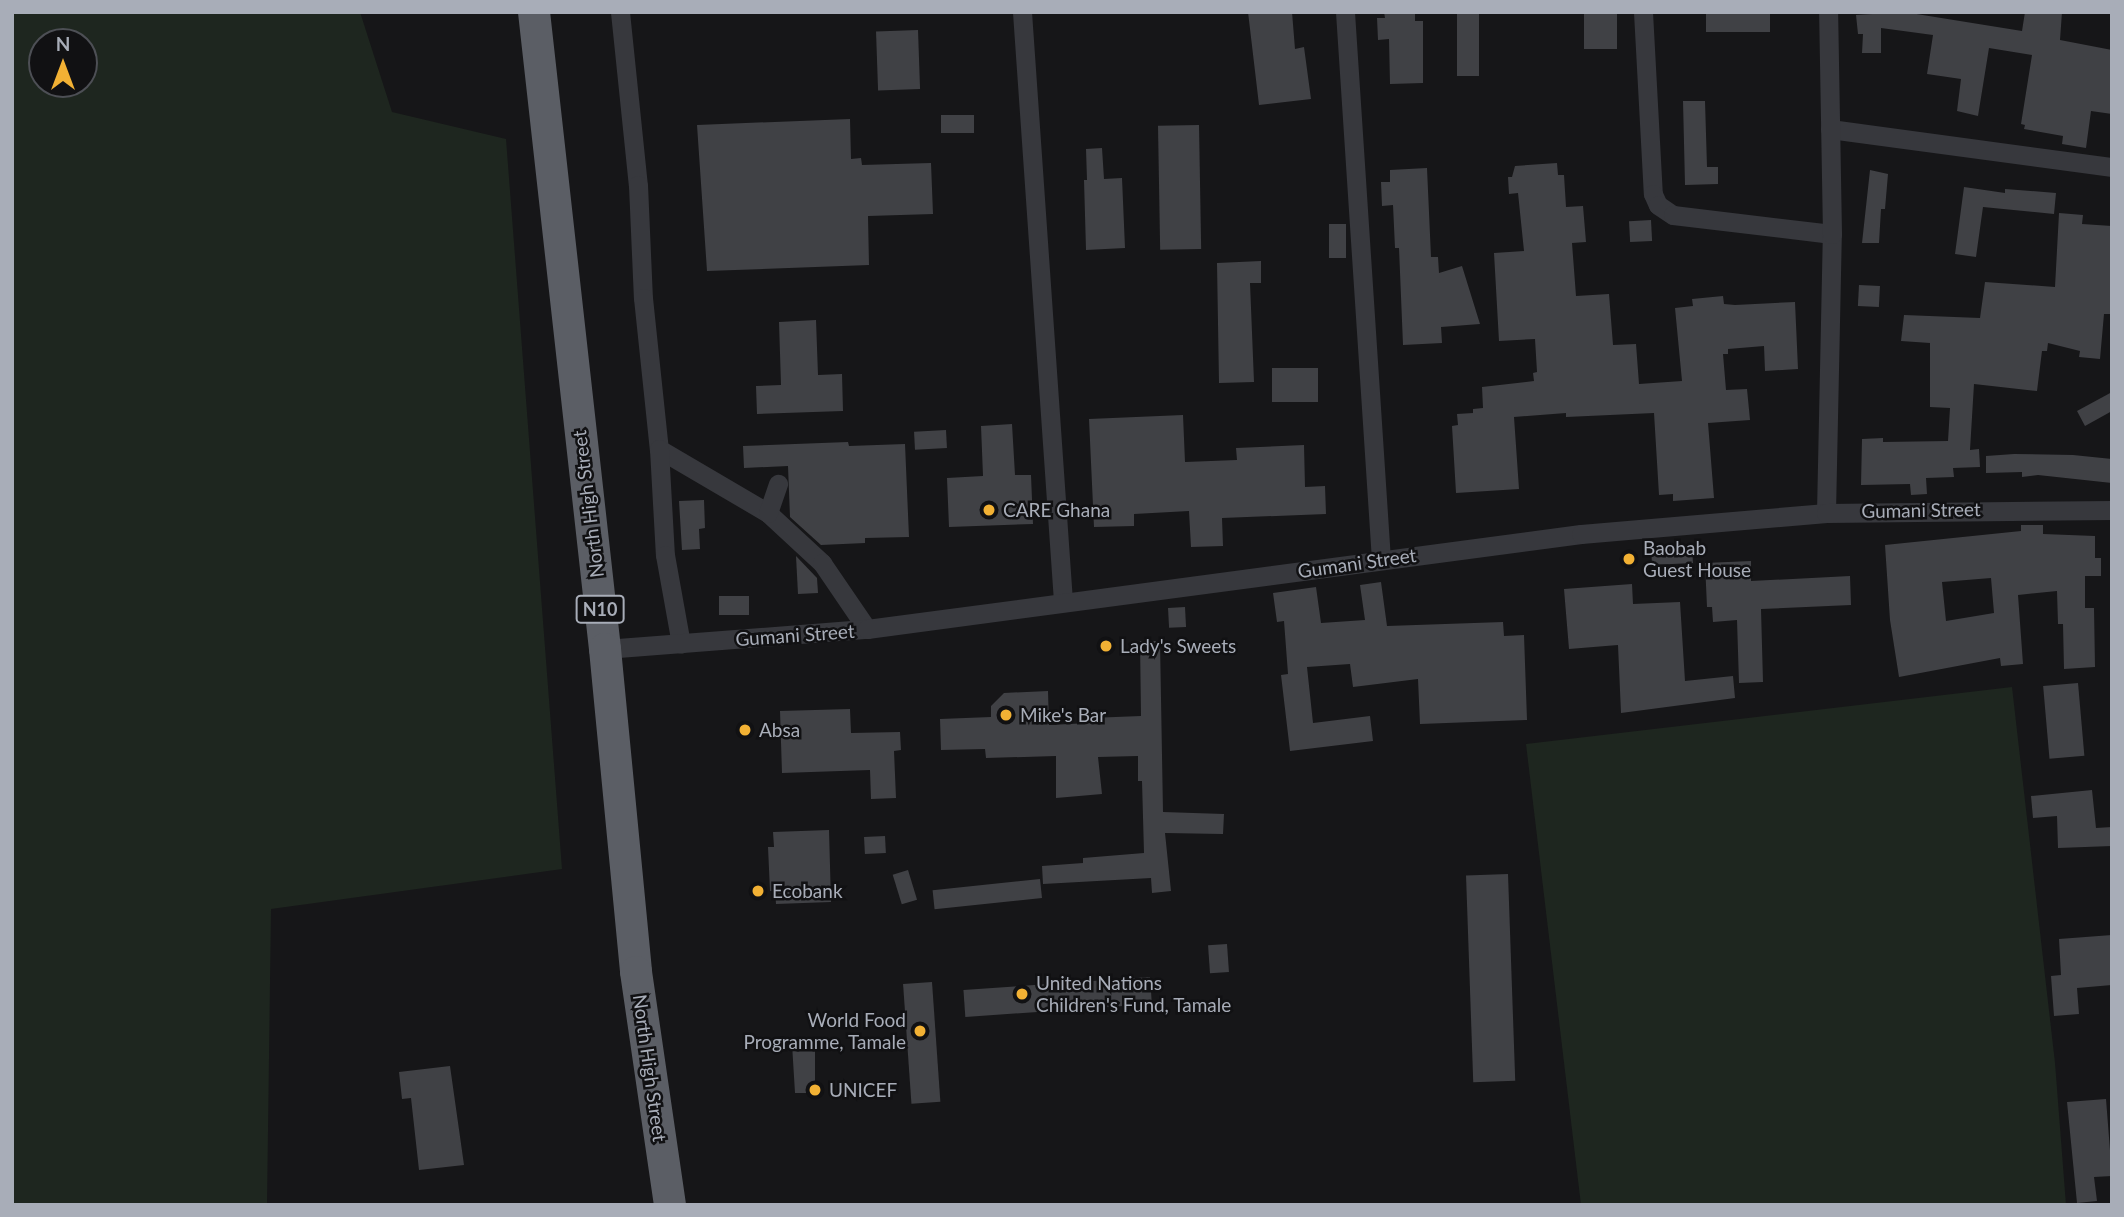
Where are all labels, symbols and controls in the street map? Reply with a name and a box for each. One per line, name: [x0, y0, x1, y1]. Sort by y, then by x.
north arrow: [28, 28, 98, 98]
text: N: [56, 32, 70, 55]
street label: North High Street: [568, 429, 608, 579]
street label: Gumani Street: [1861, 498, 1981, 522]
place label: CARE Ghana: [1003, 499, 1110, 521]
marker: CARE Ghana: [981, 502, 997, 518]
place label: Baobab Guest House: [1643, 537, 1751, 581]
street label: Gumani Street: [1296, 543, 1418, 583]
marker: Baobab Guest House: [1621, 551, 1637, 567]
road number: N10: [576, 594, 624, 624]
street label: Gumani Street: [735, 619, 855, 651]
place label: Lady's Sweets: [1120, 635, 1236, 657]
marker: Lady's Sweets: [1098, 638, 1114, 654]
place label: Mike's Bar: [1020, 704, 1106, 726]
marker: Mike's Bar: [998, 707, 1014, 723]
place label: Absa: [759, 719, 800, 741]
marker: Absa: [737, 722, 753, 738]
place label: Ecobank: [772, 880, 843, 902]
marker: Ecobank: [750, 883, 766, 899]
place label: United Nations Children's Fund, Tamale: [1036, 972, 1232, 1016]
marker: United Nations Children's Fund, Tamale: [1014, 986, 1030, 1002]
street label: North High Street: [628, 993, 672, 1143]
place label: World Food Programme, Tamale: [743, 1009, 906, 1053]
marker: World Food Programme, Tamale: [912, 1023, 928, 1039]
place label: UNICEF: [829, 1079, 897, 1101]
marker: UNICEF: [807, 1082, 823, 1098]

